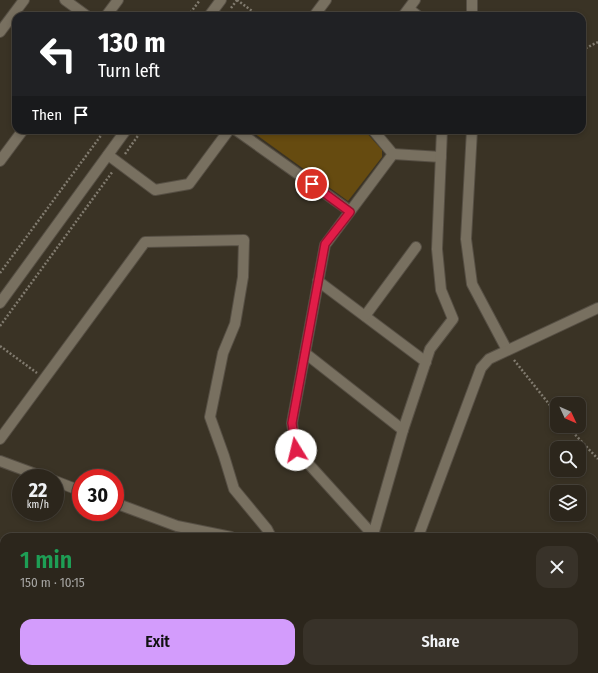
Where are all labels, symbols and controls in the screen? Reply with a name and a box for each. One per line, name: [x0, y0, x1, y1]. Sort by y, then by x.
text: 130 m: [98, 26, 166, 59]
icon: left: [32, 28, 84, 80]
text: Turn left: [98, 60, 160, 82]
icon: arrive: [70, 104, 92, 126]
text: Then: [32, 106, 62, 124]
pin: [295, 167, 329, 201]
icon: arrive: [301, 173, 323, 195]
north arrow: [550, 397, 586, 433]
map controls: [550, 397, 586, 521]
position arrow: [275, 429, 317, 471]
button: search: [550, 441, 586, 477]
speed limit sign: 30: [72, 469, 124, 521]
text: 22: [29, 478, 47, 502]
button: layers: [550, 485, 586, 521]
text: km/h: [27, 499, 49, 511]
text: 1 min: [20, 546, 72, 574]
button: close: [536, 546, 578, 588]
text: 150 m · 10:15: [20, 575, 85, 590]
button: Exit: [20, 619, 295, 665]
button: Share: [303, 619, 578, 665]

